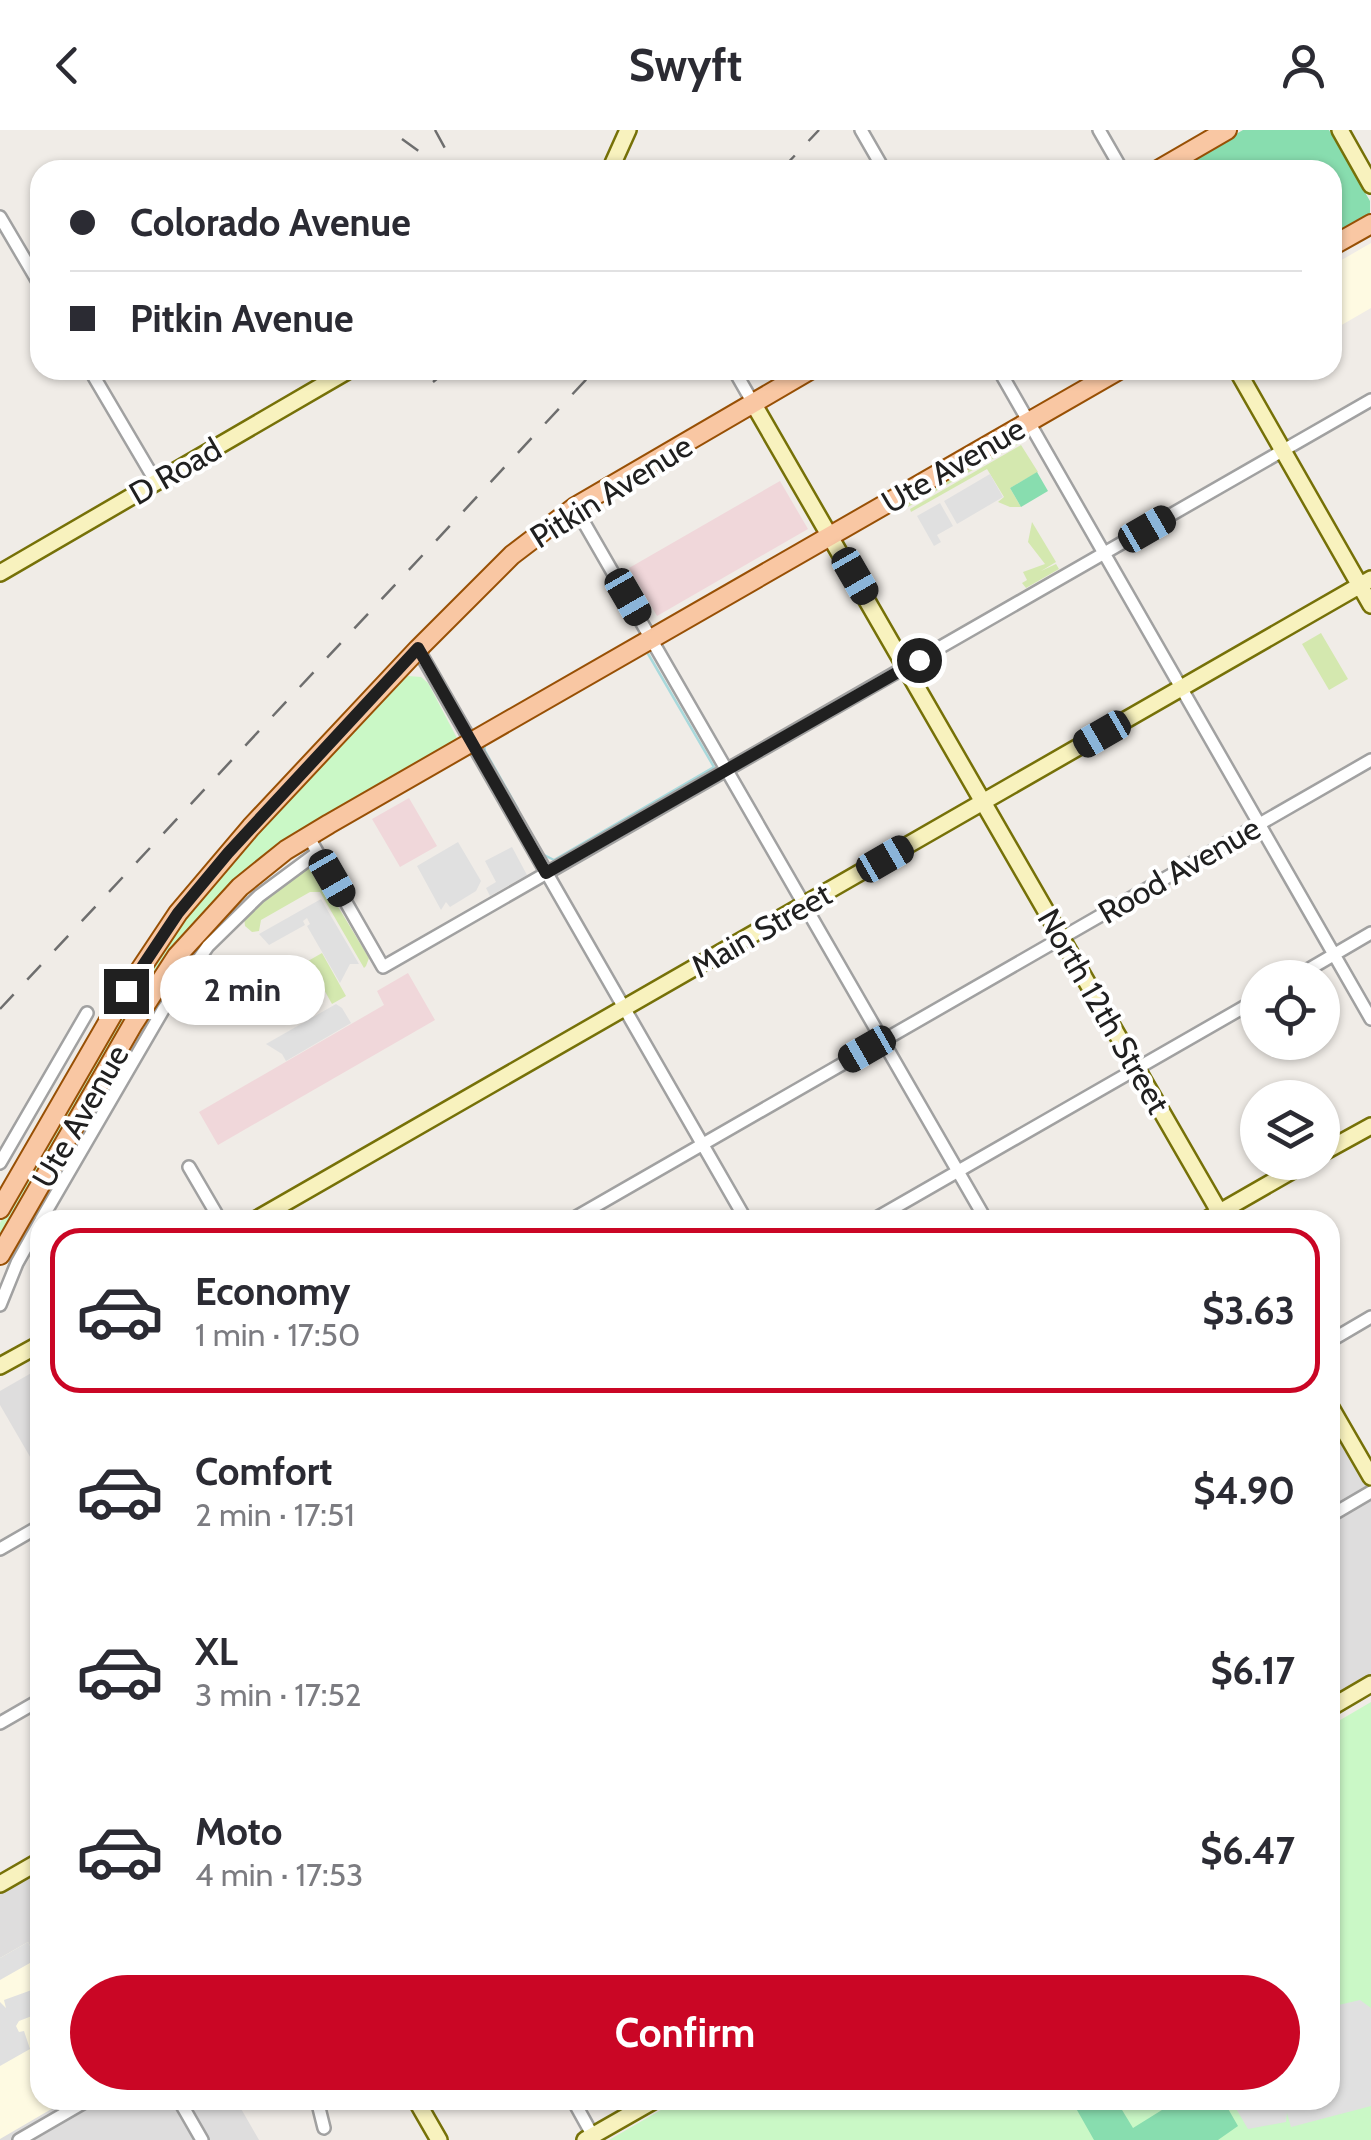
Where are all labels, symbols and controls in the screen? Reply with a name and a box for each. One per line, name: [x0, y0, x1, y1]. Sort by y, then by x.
icon: back: [40, 38, 95, 93]
text: Swyft: [629, 38, 742, 92]
icon: person: [1276, 38, 1331, 93]
text: Colorado Avenue: [130, 199, 411, 246]
text: Pitkin Avenue: [130, 295, 354, 342]
street label: Ute Avenue: [875, 408, 1031, 522]
street label: Pitkin Avenue: [523, 426, 699, 556]
street label: D Road: [122, 429, 228, 513]
car: [1114, 501, 1180, 557]
car: [827, 543, 883, 609]
car: [600, 564, 656, 630]
route start: [897, 638, 942, 683]
car: [1069, 706, 1135, 762]
street label: Rood Avenue: [1091, 808, 1267, 932]
car: [852, 831, 918, 887]
car: [304, 845, 360, 911]
street label: Main Street: [684, 874, 838, 986]
street label: North 12th Street: [1030, 902, 1178, 1120]
callout: 2 min: [161, 956, 326, 1026]
map controls: [1240, 960, 1340, 1180]
button: locate: [1240, 960, 1340, 1060]
route end: [104, 969, 149, 1014]
text: 2 min: [204, 970, 281, 1009]
car: [834, 1021, 900, 1077]
street label: Ute Avenue: [23, 1038, 137, 1194]
button: layers: [1240, 1080, 1340, 1180]
icon: car: [75, 1266, 165, 1356]
text: Economy: [195, 1268, 350, 1315]
text: $3.63: [1202, 1287, 1295, 1334]
text: 1 min · 17:50: [195, 1315, 360, 1354]
icon: car: [75, 1446, 165, 1536]
text: Comfort: [195, 1448, 332, 1495]
text: $4.90: [1193, 1467, 1295, 1514]
text: 2 min · 17:51: [195, 1495, 355, 1534]
icon: car: [75, 1626, 165, 1716]
text: XL: [195, 1628, 238, 1675]
text: $6.17: [1210, 1647, 1295, 1694]
text: 3 min · 17:52: [195, 1675, 362, 1714]
icon: car: [75, 1806, 165, 1896]
text: Moto: [195, 1808, 282, 1855]
text: $6.47: [1200, 1827, 1295, 1874]
text: 4 min · 17:53: [195, 1855, 363, 1894]
button: Confirm: [70, 1975, 1300, 2090]

